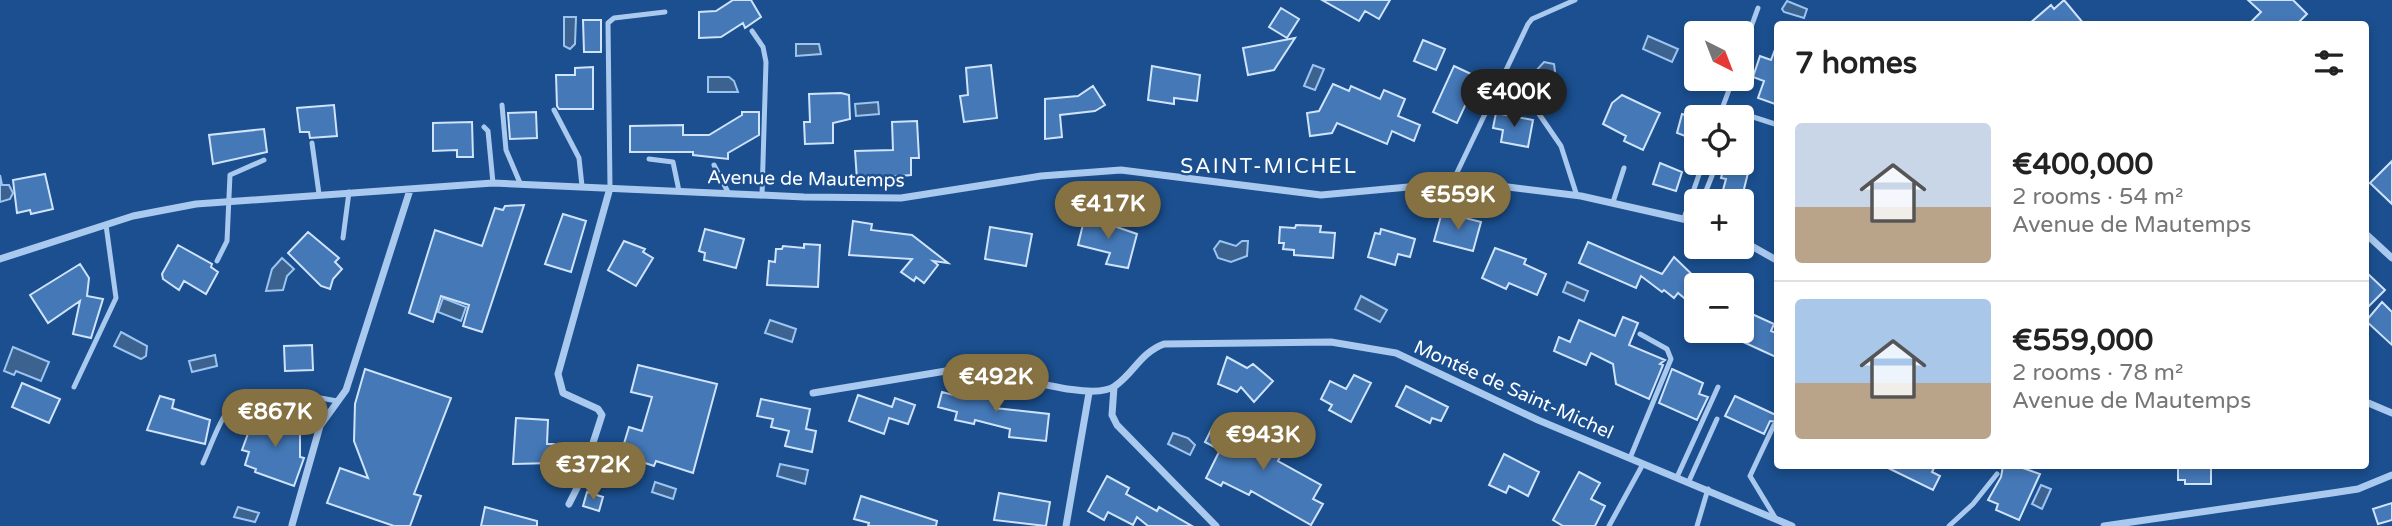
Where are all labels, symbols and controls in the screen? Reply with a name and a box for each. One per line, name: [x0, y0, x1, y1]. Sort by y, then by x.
north arrow: [1684, 21, 1754, 91]
map controls: [1684, 21, 1754, 343]
icon: filters: [2310, 44, 2348, 82]
text: 7 homes: [1795, 45, 1917, 82]
pin: €400K: [1465, 69, 1563, 129]
text: €400K: [1477, 78, 1551, 106]
button: locate: [1684, 105, 1754, 175]
text: €400,000: [2012, 146, 2153, 183]
icon: home: [1851, 151, 1935, 235]
district label: SAINT-MICHEL: [1180, 154, 1358, 179]
street label: Avenue de Mautemps: [707, 166, 905, 192]
pin: €559K: [1409, 173, 1507, 232]
text: €559K: [1421, 181, 1495, 209]
pin: €417K: [1059, 182, 1157, 241]
text: 2 rooms · 54 m²: [2012, 183, 2183, 211]
button: +: [1684, 189, 1754, 259]
text: €417K: [1071, 190, 1145, 218]
text: Avenue de Mautemps: [2012, 211, 2251, 239]
button: −: [1684, 273, 1754, 343]
text: €559,000: [2012, 322, 2153, 359]
icon: home: [1851, 327, 1935, 411]
street label: Montée de Saint-Michel: [1411, 336, 1617, 444]
pin: €492K: [947, 354, 1045, 414]
text: 2 rooms · 78 m²: [2012, 359, 2183, 387]
text: €492K: [959, 363, 1033, 391]
text: Avenue de Mautemps: [2012, 387, 2251, 415]
pin: €867K: [226, 390, 324, 449]
text: €867K: [238, 398, 312, 426]
pin: €943K: [1214, 412, 1312, 472]
text: €943K: [1226, 421, 1300, 449]
pin: €372K: [544, 442, 642, 502]
text: €372K: [556, 451, 630, 479]

